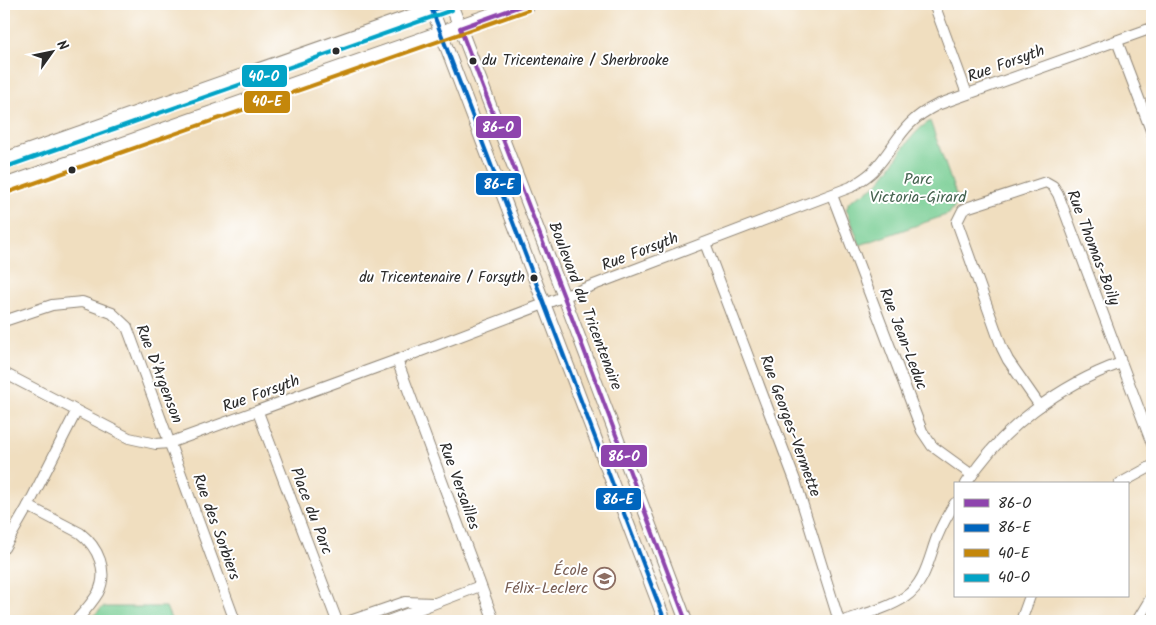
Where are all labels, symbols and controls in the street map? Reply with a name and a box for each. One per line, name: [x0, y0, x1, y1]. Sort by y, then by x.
north arrow: [28, 28, 78, 78]
text: N: [50, 36, 74, 55]
street label: Rue Forsyth: [964, 38, 1048, 90]
unlabelled marker: [331, 46, 341, 56]
place label: du Tricentenaire / Sherbrooke: [482, 49, 669, 73]
marker: du Tricentenaire / Sherbrooke: [468, 56, 478, 66]
line badge: 40-O: [241, 64, 288, 88]
text: 40-O: [249, 66, 280, 88]
line badge: 40-E: [243, 90, 291, 114]
text: 40-E: [252, 91, 283, 113]
line badge: 86-O: [475, 115, 522, 139]
text: 86-O: [482, 117, 514, 139]
unlabelled marker: [67, 165, 77, 175]
park label: Parc Victoria-Girard: [870, 167, 967, 210]
line badge: 86-E: [475, 172, 522, 196]
text: 86-E: [484, 174, 516, 196]
street label: Rue Thomas-Boily: [1059, 187, 1127, 310]
street label: Boulevard du Tricentenaire: [541, 218, 629, 394]
street label: Rue Forsyth: [598, 226, 682, 278]
place label: du Tricentenaire / Forsyth: [359, 266, 525, 290]
marker: du Tricentenaire / Forsyth: [529, 273, 539, 283]
street label: Rue Jean-Leduc: [872, 284, 934, 394]
street label: Rue D'Argenson: [129, 321, 189, 427]
street label: Rue Georges-Vermette: [753, 351, 827, 501]
street label: Rue Forsyth: [219, 368, 303, 420]
street label: Rue Versailles: [432, 439, 486, 534]
line badge: 86-O: [600, 444, 648, 468]
text: 86-O: [608, 446, 640, 468]
street label: Place du Parc: [283, 464, 339, 558]
street label: Rue des Sorbiers: [185, 470, 247, 584]
legend: [954, 482, 1128, 598]
line badge: 86-E: [595, 487, 642, 511]
text: 86-E: [603, 489, 635, 511]
text: 86-O: [998, 492, 1031, 516]
text: 86-E: [998, 516, 1032, 540]
text: 40-E: [998, 542, 1031, 566]
place label: École Félix-Leclerc: [504, 558, 588, 601]
text: 40-O: [998, 566, 1030, 590]
school or university icon: École Félix-Leclerc: [592, 567, 616, 591]

